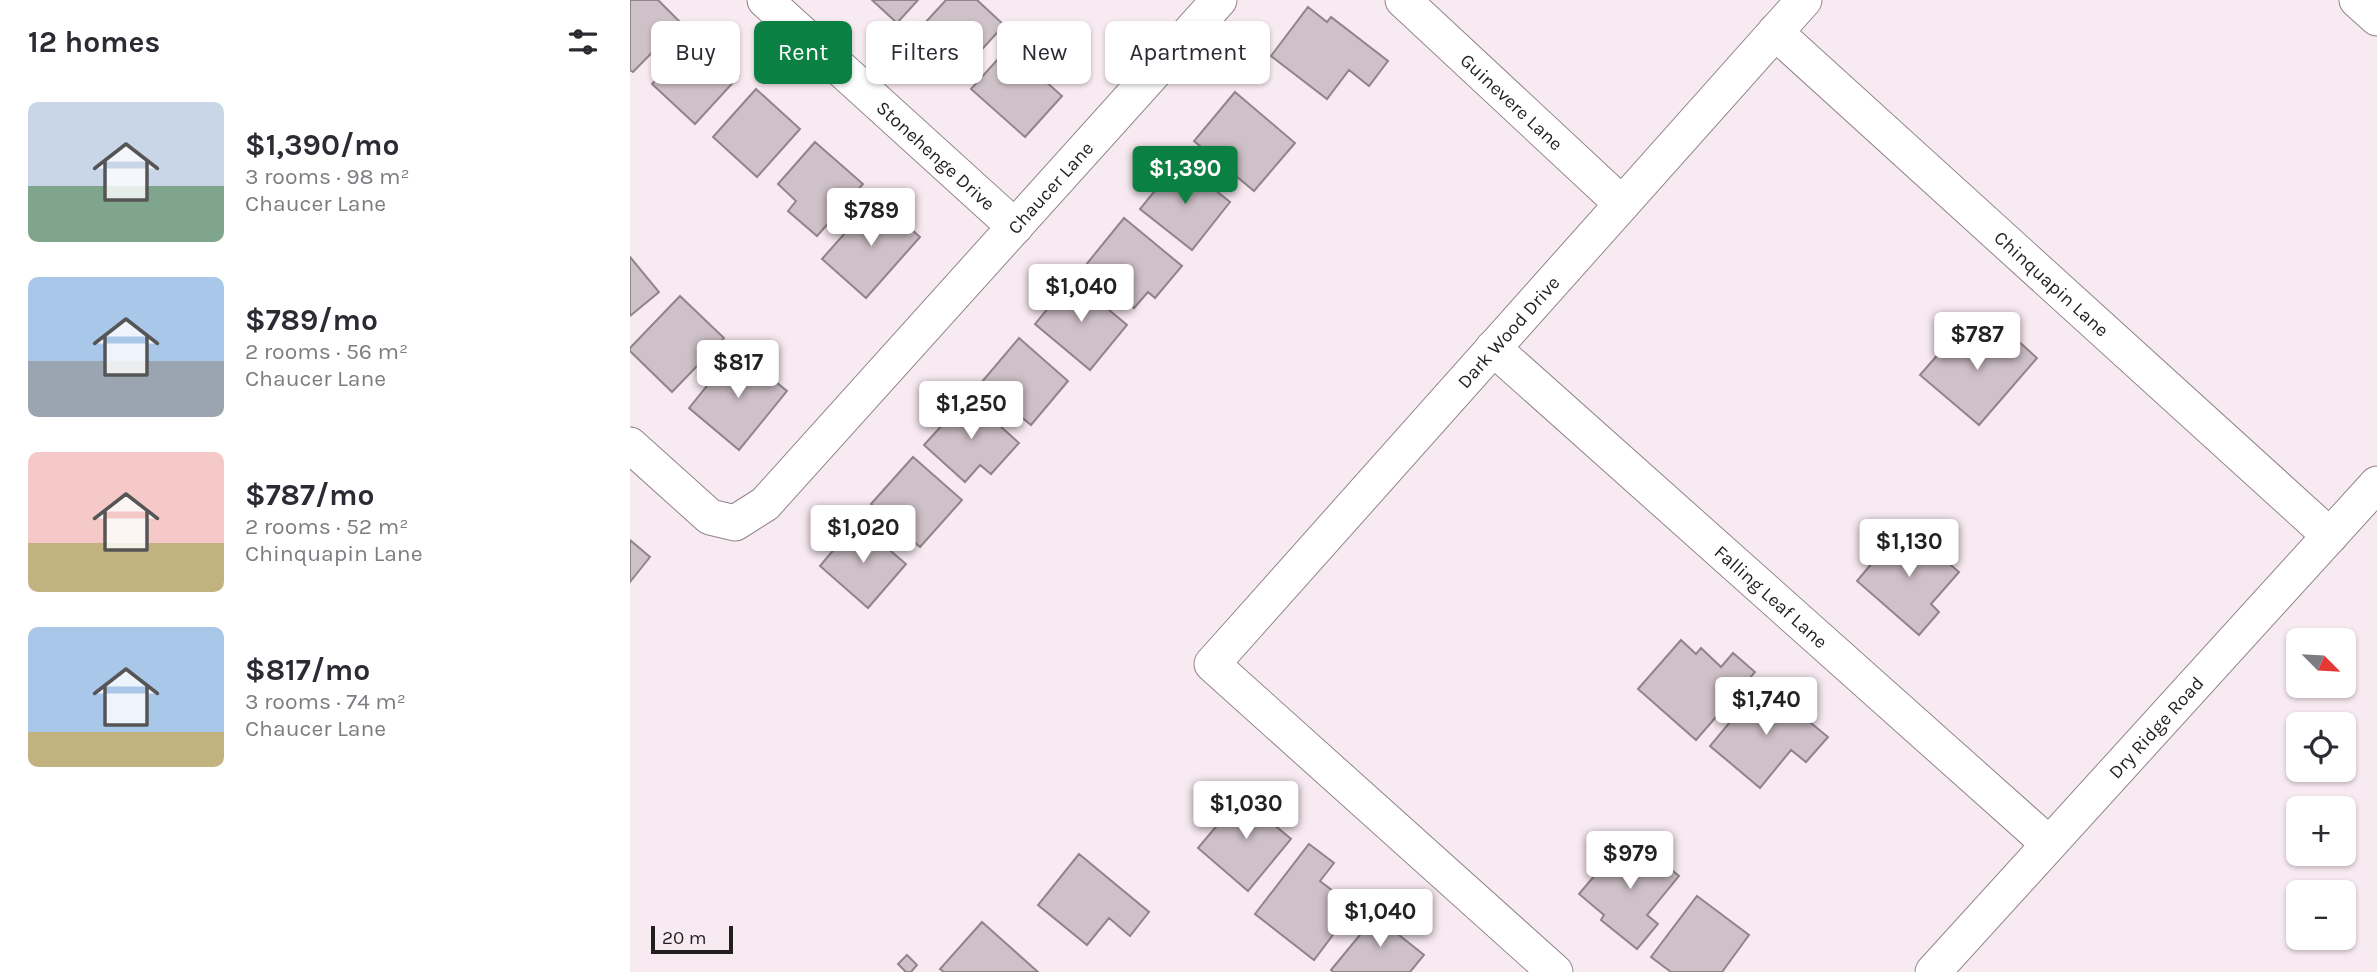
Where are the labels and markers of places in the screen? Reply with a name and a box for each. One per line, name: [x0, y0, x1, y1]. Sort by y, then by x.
pin: $1,390: [1128, 146, 1242, 206]
pin: $789: [830, 188, 912, 248]
pin: $1,040: [1024, 264, 1138, 324]
pin: $787: [1936, 312, 2018, 372]
pin: $817: [697, 340, 779, 400]
pin: $1,250: [914, 382, 1028, 441]
pin: $1,020: [806, 505, 920, 565]
pin: $1,130: [1852, 520, 1966, 579]
pin: $1,740: [1709, 678, 1823, 737]
pin: $1,030: [1189, 782, 1303, 841]
pin: $979: [1589, 832, 1671, 891]
pin: $1,040: [1323, 890, 1437, 949]

